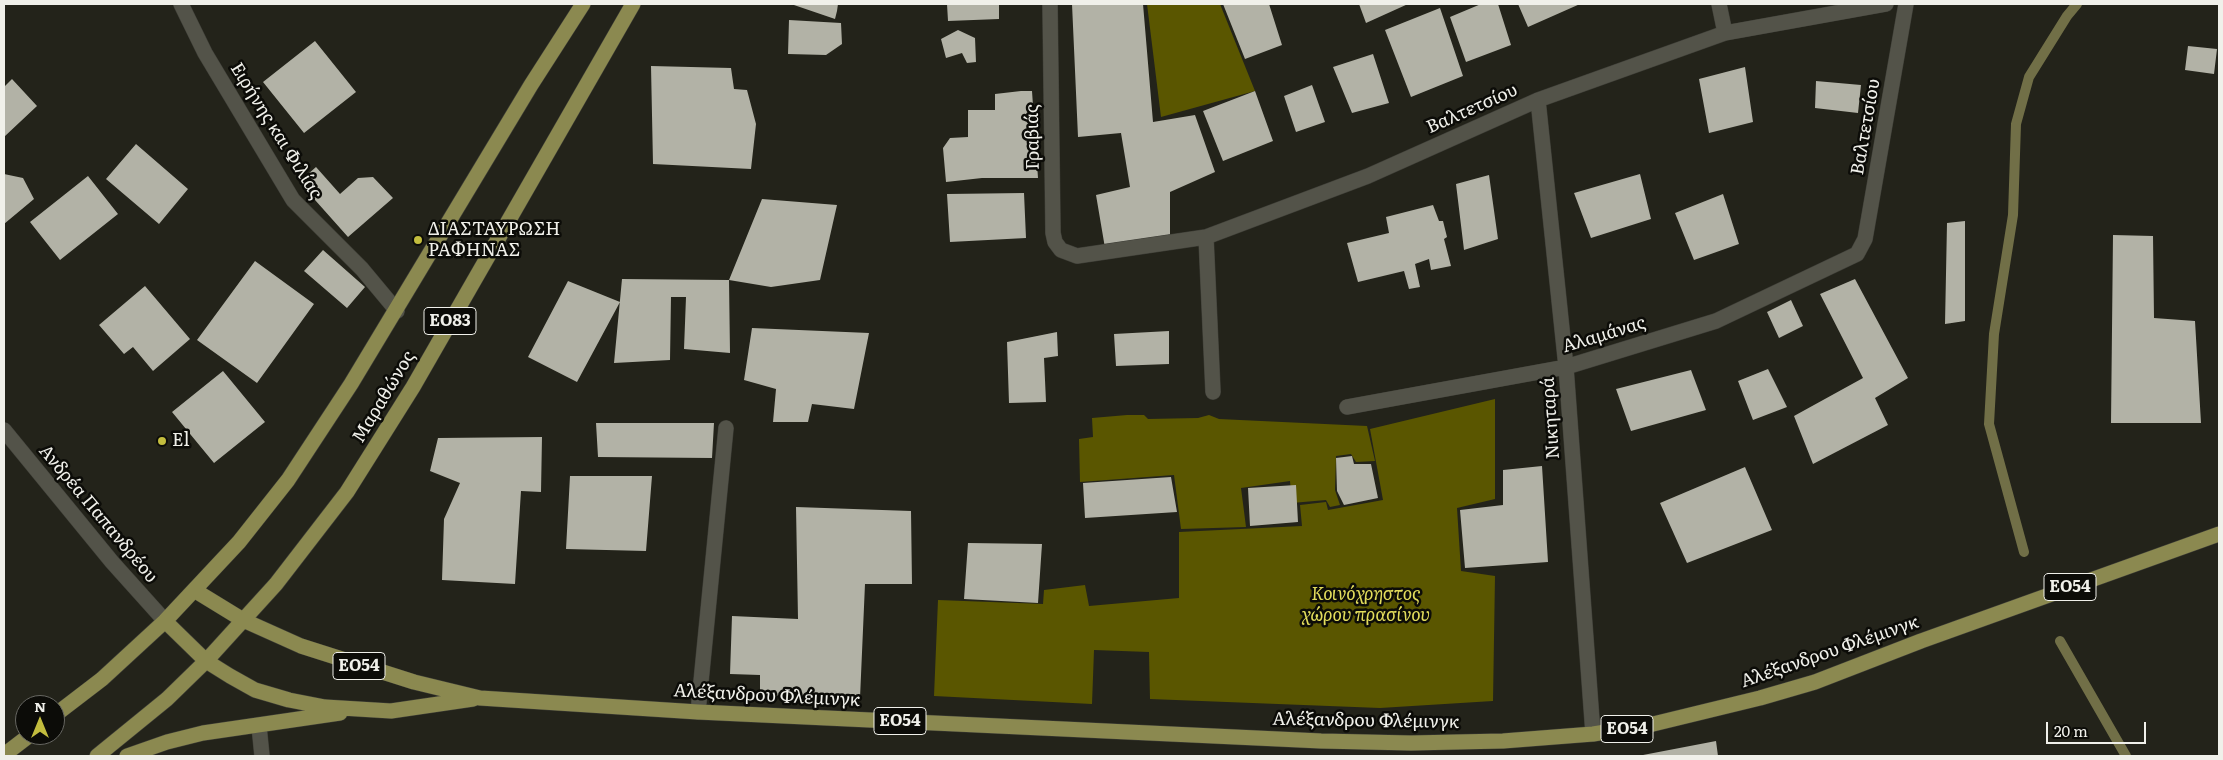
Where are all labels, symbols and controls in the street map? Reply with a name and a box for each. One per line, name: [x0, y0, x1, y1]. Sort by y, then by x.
street label: Ειρήνης και Φιλίας: [225, 59, 327, 203]
street label: Βαλτετσίου: [1847, 77, 1885, 177]
street label: Βαλτετσίου: [1423, 79, 1521, 139]
street label: Γραβιάς: [1022, 104, 1044, 170]
place label: ΔΙΑΣΤΑΥΡΩΣΗ ΡΑΦΗΝΑΣ: [428, 219, 560, 262]
marker: ΔΙΑΣΤΑΥΡΩΣΗ ΡΑΦΗΝΑΣ: [412, 234, 424, 246]
road number: ΕΟ83: [424, 308, 476, 334]
street label: Αλαμάνας: [1560, 312, 1648, 358]
street label: Μαραθώνος: [348, 347, 420, 447]
street label: Νικηταρά: [1537, 376, 1565, 460]
place label: El: [172, 430, 189, 452]
marker: El: [156, 435, 168, 447]
street label: Ανδρέα Παπανδρέου: [34, 441, 162, 587]
road number: ΕΟ54: [2044, 574, 2096, 600]
park label: Κοινόχρηστος χώρου πρασίνου: [1302, 584, 1430, 626]
street label: Αλέξανδρου Φλέμινγκ: [1738, 611, 1922, 693]
road number: ΕΟ54: [333, 652, 385, 679]
street label: Αλέξανδρου Φλέμινγκ: [673, 680, 861, 712]
north arrow: [15, 695, 65, 745]
text: N: [34, 696, 46, 716]
road number: ΕΟ54: [874, 708, 926, 734]
street label: Αλέξανδρου Φλέμινγκ: [1272, 709, 1460, 733]
scale bar: [2048, 712, 2148, 744]
road number: ΕΟ54: [1601, 716, 1653, 742]
text: 20 m: [2054, 719, 2088, 742]

